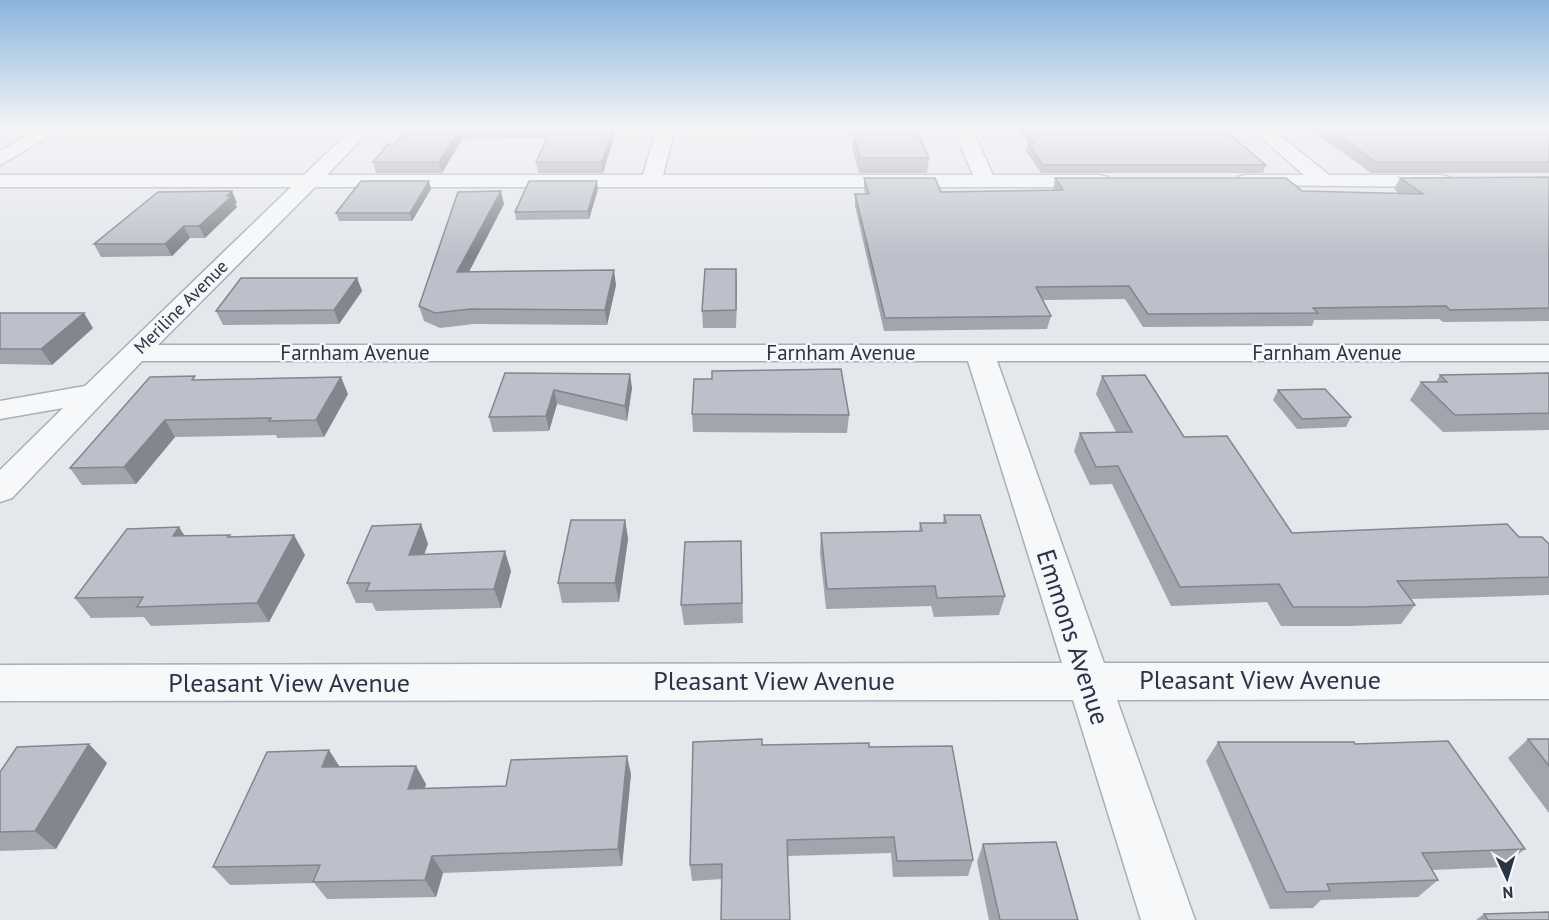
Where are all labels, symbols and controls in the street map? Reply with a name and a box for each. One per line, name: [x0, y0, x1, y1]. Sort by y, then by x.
street label: Meriline Avenue: [129, 255, 233, 359]
street label: Farnham Avenue: [280, 339, 430, 366]
street label: Farnham Avenue: [766, 339, 916, 366]
street label: Farnham Avenue: [1252, 339, 1402, 366]
street label: Emmons Avenue: [1030, 545, 1117, 729]
street label: Pleasant View Avenue: [1139, 663, 1381, 696]
street label: Pleasant View Avenue: [653, 664, 895, 697]
street label: Pleasant View Avenue: [168, 666, 410, 699]
north arrow: [1477, 848, 1537, 908]
text: N: [1502, 883, 1514, 903]

